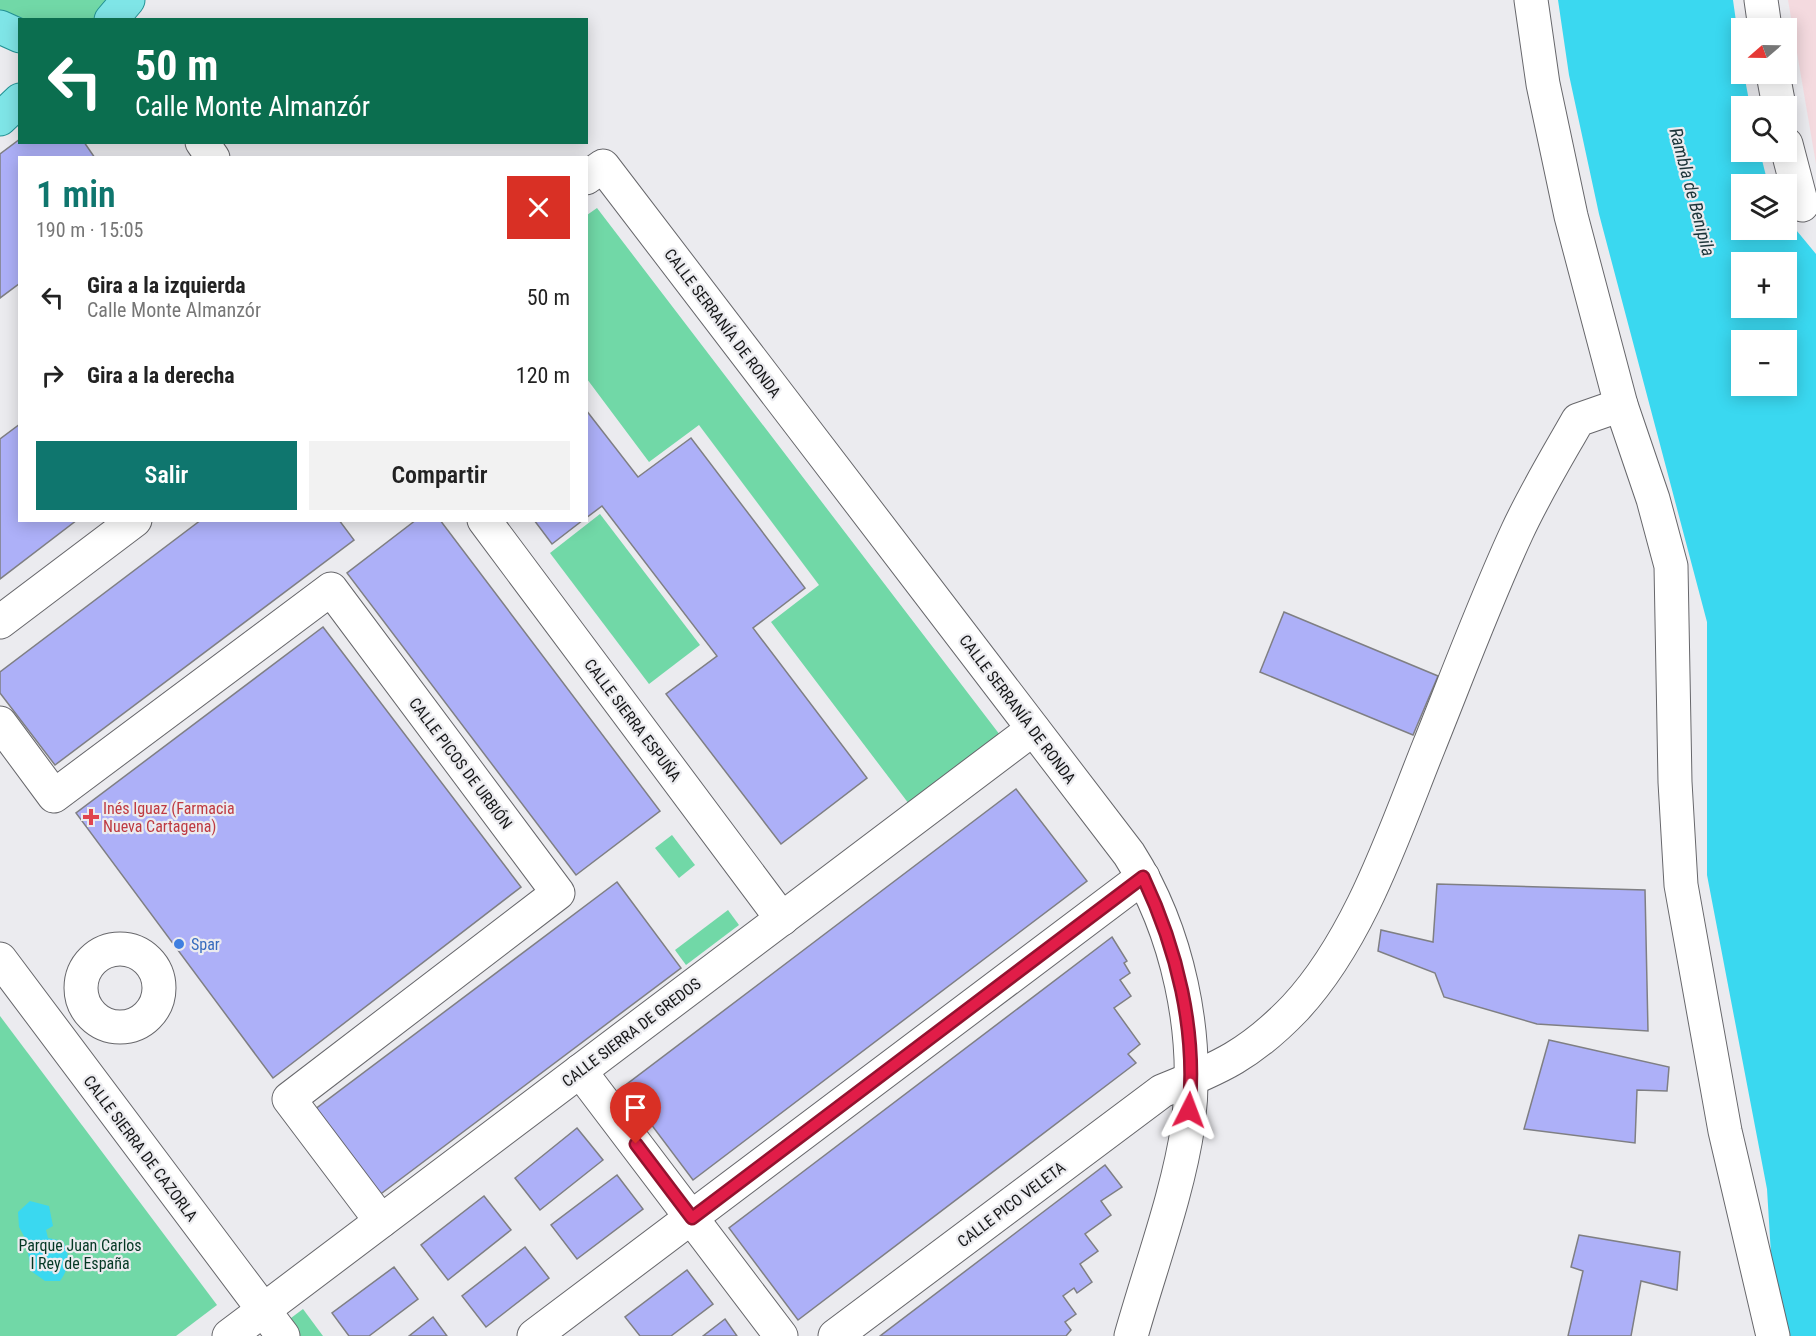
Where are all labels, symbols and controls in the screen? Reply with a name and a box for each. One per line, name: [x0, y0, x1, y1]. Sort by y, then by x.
north arrow: [1731, 18, 1797, 84]
map controls: [1731, 18, 1797, 396]
text: 50 m: [135, 41, 218, 90]
icon: left: [36, 42, 114, 120]
text: Calle Monte Almanzór: [135, 91, 370, 123]
button: search: [1731, 96, 1797, 162]
water label: Rambla de Benipila: [1665, 125, 1720, 258]
text: 1 min: [36, 174, 116, 216]
button: layers: [1731, 174, 1797, 240]
button: close: [507, 176, 570, 239]
text: 190 m · 15:05: [36, 218, 143, 242]
street label: CALLE SERRANÍA DE RONDA: [660, 245, 785, 402]
button: +: [1731, 252, 1797, 318]
text: Gira a la izquierda: [87, 273, 246, 298]
icon: left: [36, 281, 69, 314]
text: 50 m: [527, 285, 570, 310]
text: Calle Monte Almanzór: [87, 298, 261, 322]
button: −: [1731, 330, 1797, 396]
icon: right: [36, 359, 69, 392]
text: Gira a la derecha: [87, 363, 235, 388]
text: 120 m: [516, 363, 570, 388]
button: Salir: [36, 441, 297, 510]
button: Compartir: [309, 441, 570, 510]
street label: CALLE SERRANÍA DE RONDA: [955, 631, 1080, 788]
street label: CALLE SIERRA ESPUÑA: [580, 655, 686, 785]
street label: CALLE PICOS DE URBIÓN: [405, 693, 517, 833]
place label: Inés Iguaz (Farmacia Nueva Cartagena): [103, 799, 235, 836]
marker: Inés Iguaz (Farmacia Nueva Cartagena): [84, 810, 98, 824]
place label: Spar: [191, 935, 220, 954]
marker: Spar: [172, 937, 186, 951]
street label: CALLE SIERRA DE GREDOS: [558, 974, 704, 1091]
street label: CALLE SIERRA DE CAZORLA: [80, 1072, 202, 1225]
position arrow: [1157, 1078, 1221, 1142]
pin: [610, 1082, 661, 1144]
icon: arrive: [619, 1091, 652, 1124]
street label: CALLE PICO VELETA: [954, 1158, 1069, 1251]
park label: Parque Juan Carlos I Rey de España: [18, 1236, 142, 1273]

